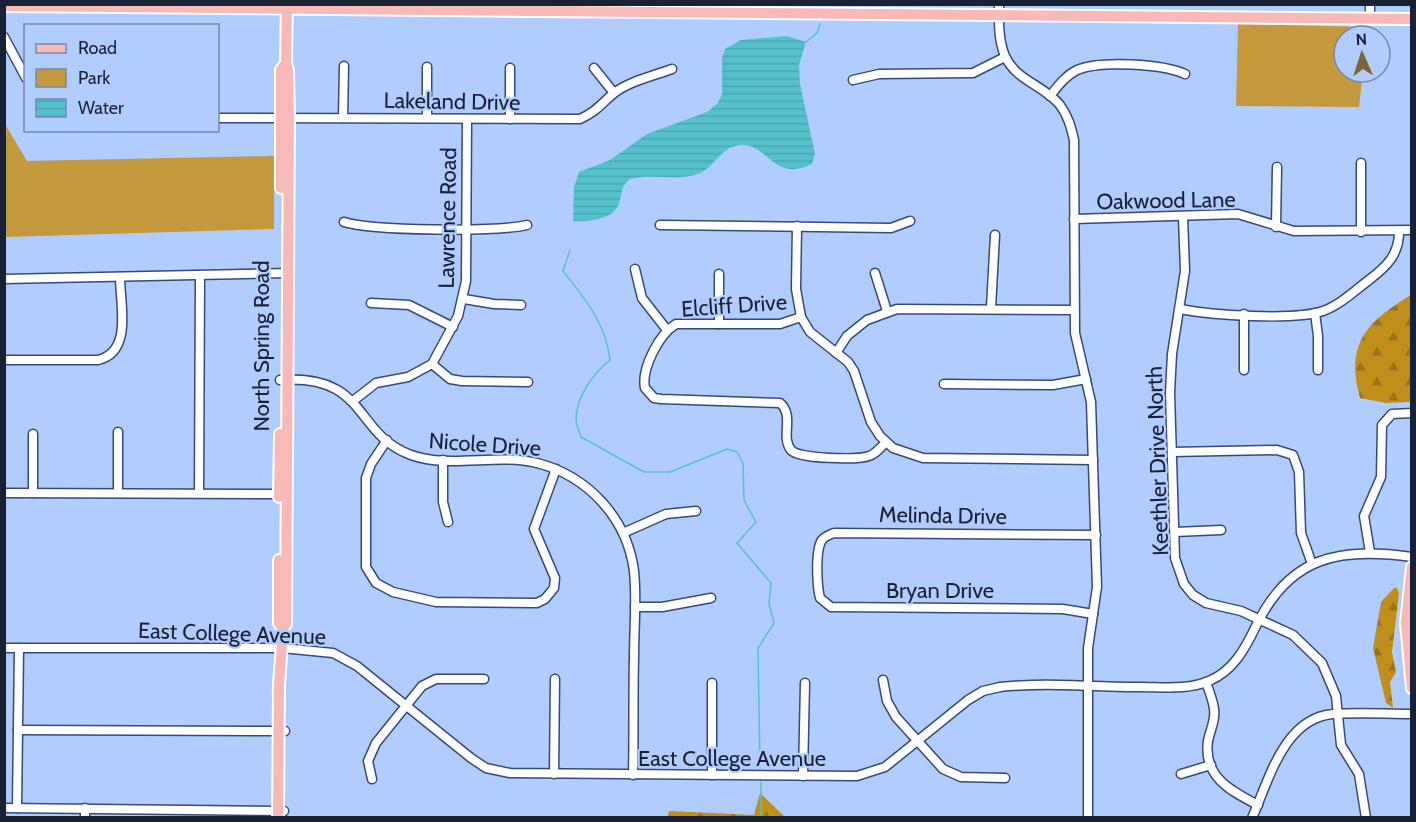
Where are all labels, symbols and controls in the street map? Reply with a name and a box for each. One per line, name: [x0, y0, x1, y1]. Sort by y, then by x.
legend: [24, 24, 219, 132]
north arrow: [1332, 24, 1392, 84]
text: N: [1355, 30, 1367, 49]
text: Road: [78, 37, 117, 59]
text: Park: [78, 67, 111, 89]
street label: Lakeland Drive: [383, 87, 521, 116]
text: Water: [78, 97, 124, 119]
street label: Lawrence Road: [433, 147, 462, 289]
street label: Oakwood Lane: [1096, 186, 1236, 215]
street label: North Spring Road: [248, 260, 275, 432]
street label: Elcliff Drive: [680, 288, 788, 323]
street label: Keethler Drive North: [1141, 366, 1174, 556]
street label: Nicole Drive: [428, 427, 542, 462]
street label: Melinda Drive: [879, 501, 1007, 530]
street label: Bryan Drive: [886, 577, 994, 604]
street label: East College Avenue: [138, 617, 326, 650]
street label: East College Avenue: [638, 745, 826, 772]

